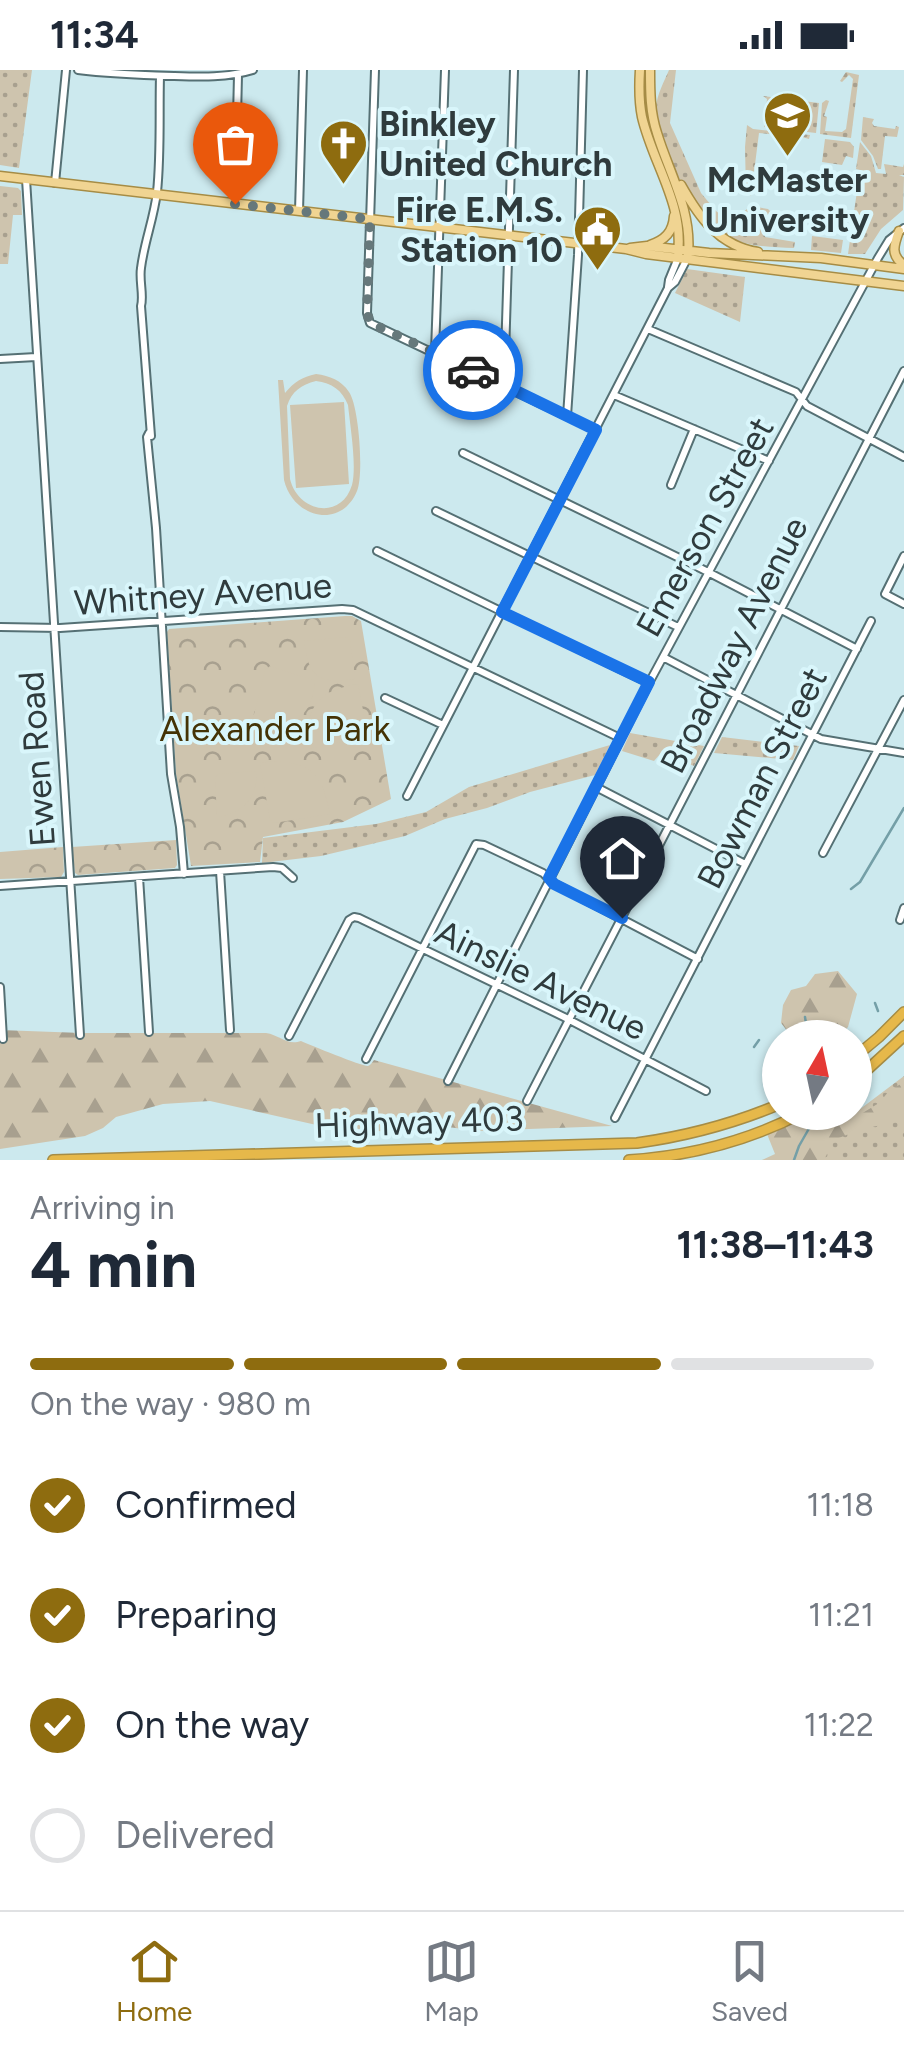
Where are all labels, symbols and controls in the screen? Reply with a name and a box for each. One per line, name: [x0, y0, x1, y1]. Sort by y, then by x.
text: 11:34: [50, 12, 139, 58]
school or university icon: McMaster University: [761, 90, 813, 158]
pin: [193, 102, 278, 205]
place label: Binkley United Church: [379, 103, 613, 185]
icon: bag: [208, 117, 263, 172]
church icon: Binkley United Church: [318, 118, 370, 186]
place label: McMaster University: [705, 159, 870, 241]
place label: Fire E.M.S. Station 10: [396, 189, 563, 271]
public building icon: Fire E.M.S. Station 10: [572, 204, 624, 272]
courier: [423, 320, 523, 420]
icon: car: [446, 343, 501, 398]
street label: Emerson Street: [627, 410, 783, 644]
street label: Broadway Avenue: [651, 510, 817, 780]
street label: Whitney Avenue: [73, 564, 333, 624]
street label: Bowman Street: [688, 660, 836, 896]
street label: Ewen Road: [10, 670, 64, 848]
park label: Alexander Park: [160, 708, 390, 750]
pin: [580, 816, 665, 919]
icon: home: [595, 831, 650, 886]
street label: Ainslie Avenue: [429, 911, 653, 1049]
north arrow: [762, 1020, 872, 1130]
map controls: [762, 1020, 872, 1130]
street label: Highway 403: [314, 1097, 524, 1147]
text: Arriving in: [30, 1189, 175, 1227]
text: 11:38–11:43: [677, 1222, 874, 1268]
text: 4 min: [30, 1225, 197, 1303]
text: On the way · 980 m: [30, 1385, 311, 1423]
icon: check: [30, 1478, 85, 1533]
text: Confirmed: [115, 1482, 297, 1528]
text: 11:18: [807, 1486, 874, 1524]
icon: check: [30, 1588, 85, 1643]
text: Preparing: [115, 1592, 277, 1638]
text: 11:21: [808, 1596, 874, 1634]
icon: check: [30, 1698, 85, 1753]
text: On the way: [115, 1702, 309, 1748]
text: 11:22: [804, 1706, 874, 1744]
text: Delivered: [115, 1812, 275, 1858]
tab: Home: [116, 1934, 192, 2028]
tab: Map: [424, 1934, 479, 2028]
tab: Saved: [711, 1934, 788, 2028]

